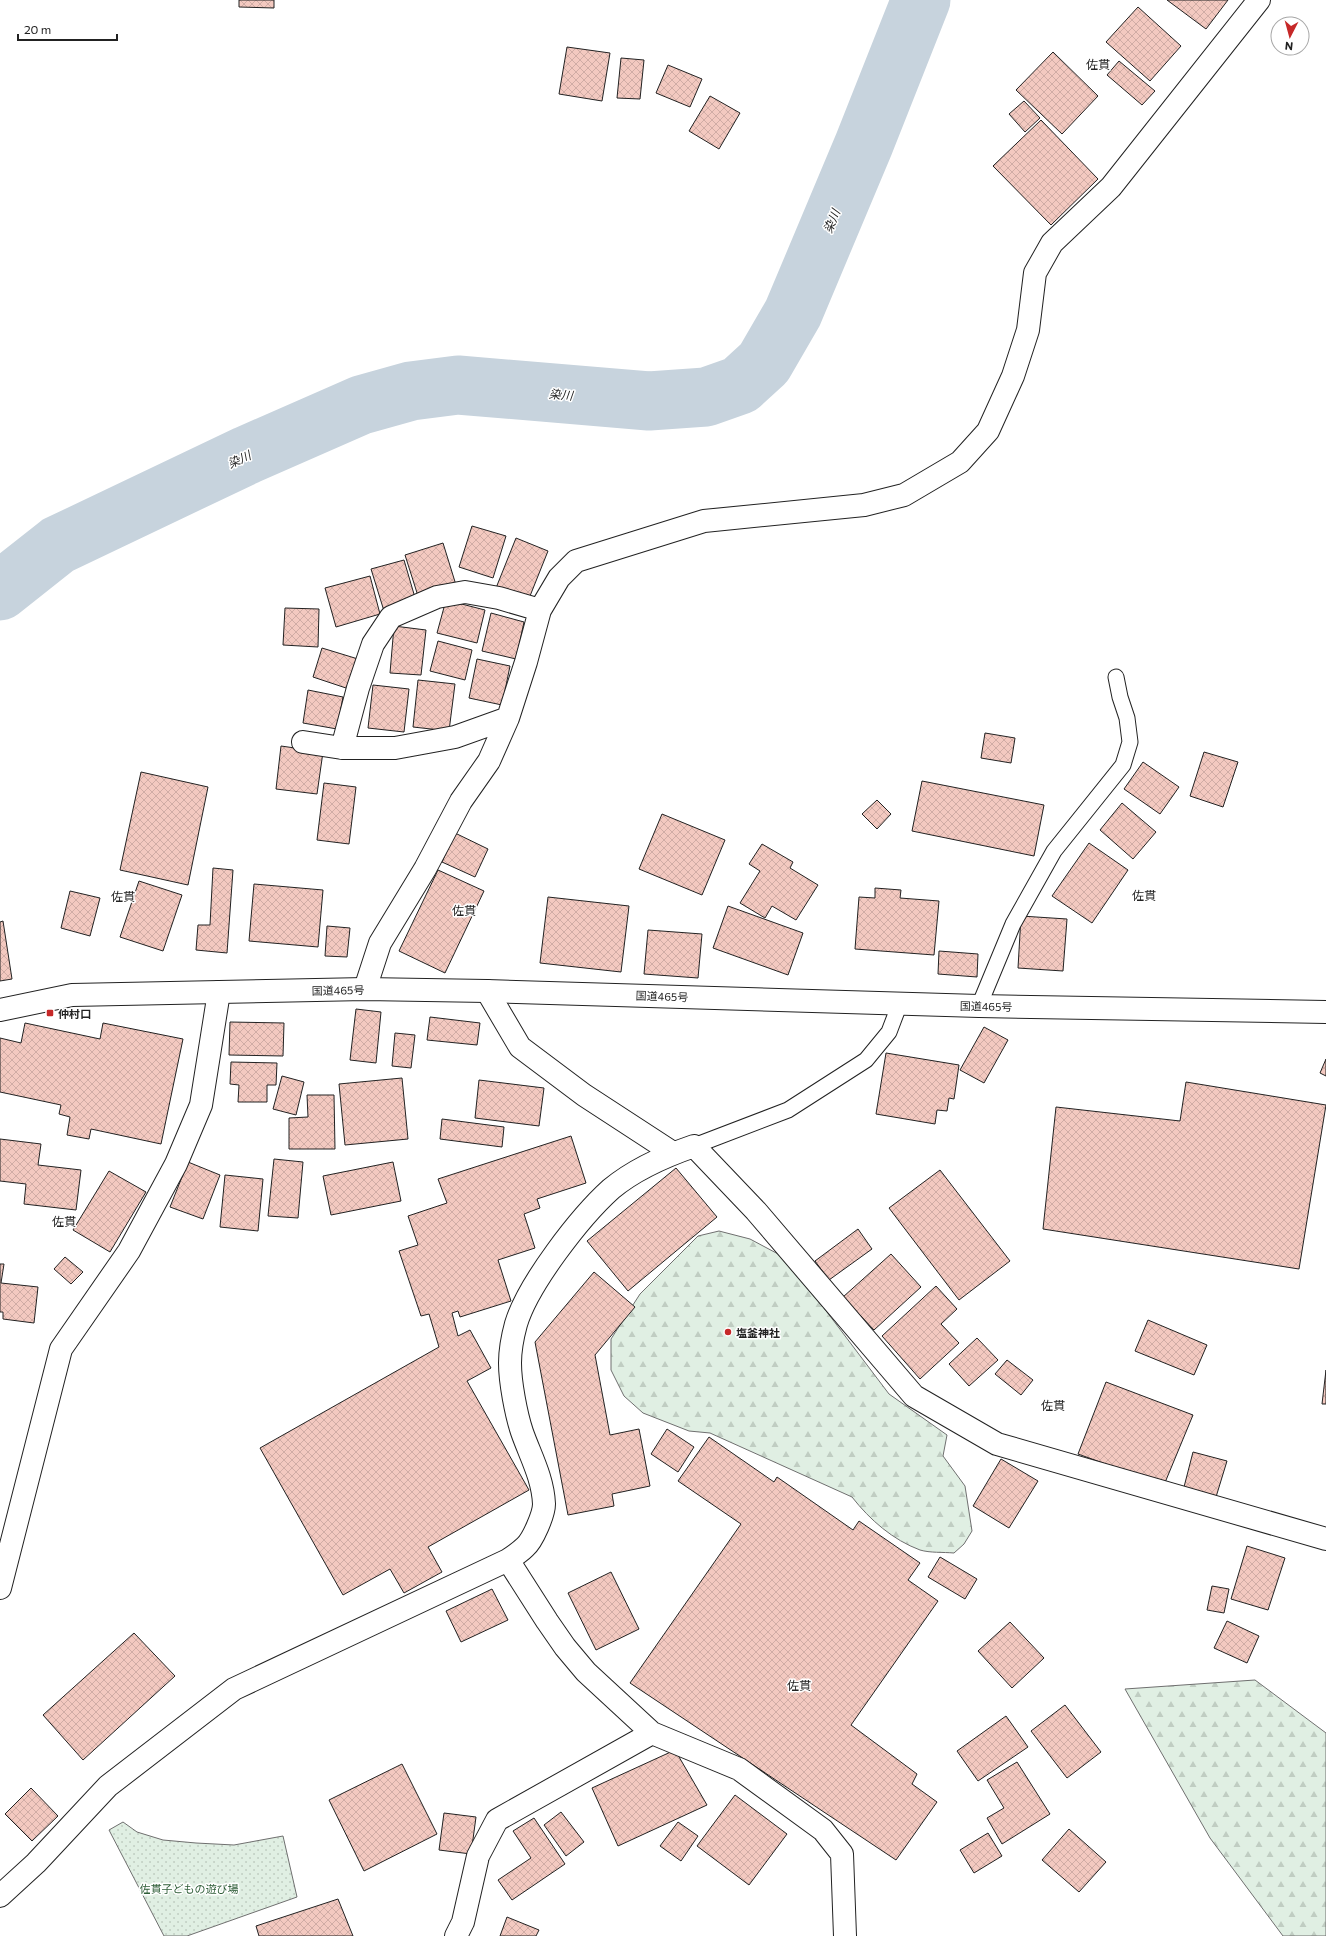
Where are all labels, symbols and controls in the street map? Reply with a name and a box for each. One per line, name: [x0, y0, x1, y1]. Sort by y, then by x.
scale bar: [18, 16, 117, 42]
north arrow: [1270, 16, 1310, 56]
text: 20 m: [24, 22, 51, 36]
text: N: [1284, 40, 1294, 53]
district label: 佐貫: [1086, 57, 1110, 71]
water label: 染川: [820, 205, 843, 235]
water label: 染川: [548, 386, 576, 402]
water label: 染川: [225, 447, 255, 470]
district label: 佐貫: [1132, 888, 1156, 902]
district label: 佐貫: [111, 889, 135, 903]
district label: 佐貫: [452, 903, 476, 917]
street label: 国道465号: [312, 983, 364, 997]
street label: 国道465号: [635, 989, 689, 1003]
street label: 国道465号: [960, 999, 1012, 1013]
place label: 仲村口: [58, 1007, 91, 1020]
marker: 仲村口: [45, 1008, 55, 1018]
district label: 佐貫: [52, 1214, 76, 1228]
place label: 塩釜神社: [736, 1326, 780, 1339]
marker: 塩釜神社: [723, 1327, 733, 1337]
district label: 佐貫: [1041, 1398, 1065, 1412]
district label: 佐貫: [787, 1678, 811, 1692]
park label: 佐貫子どもの遊び場: [140, 1882, 239, 1895]

